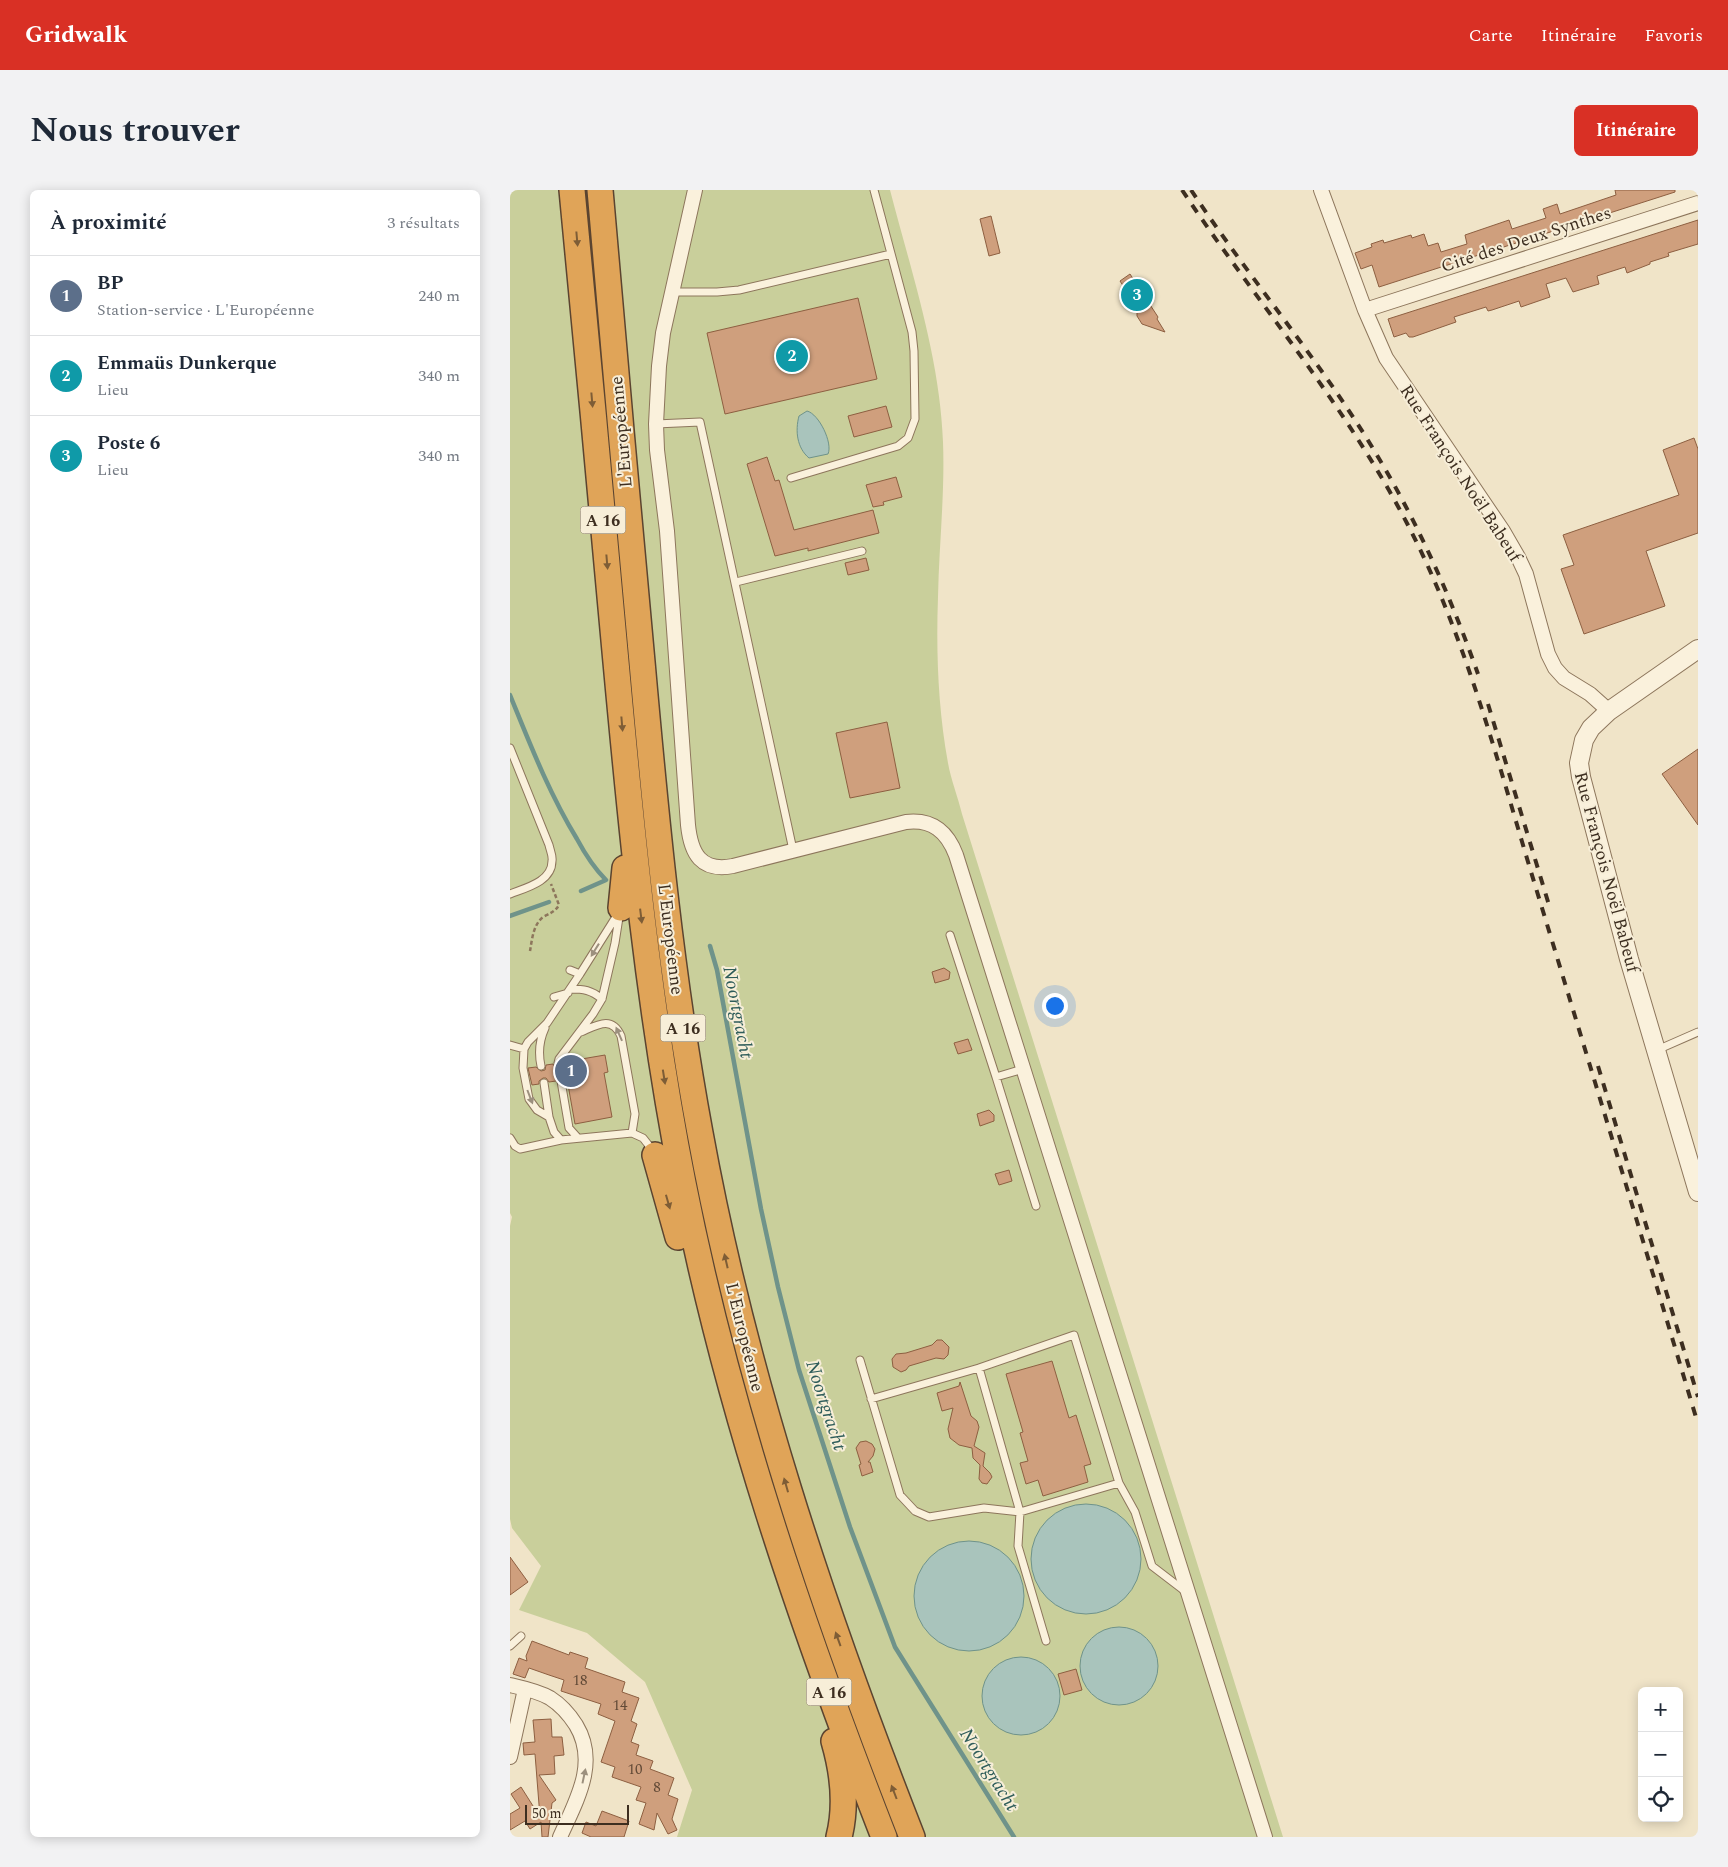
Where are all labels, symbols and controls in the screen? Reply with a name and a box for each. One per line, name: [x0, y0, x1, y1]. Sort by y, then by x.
text: Gridwalk: [25, 17, 127, 53]
text: Carte: [1469, 22, 1513, 49]
text: Itinéraire: [1541, 22, 1617, 49]
text: Favoris: [1645, 22, 1703, 49]
text: Nous trouver: [30, 104, 240, 157]
button: Itinéraire: [1574, 105, 1698, 156]
street label: Cité des Deux Synthes: [1437, 199, 1615, 280]
text: À proximité: [50, 207, 167, 239]
text: 3 résultats: [387, 211, 460, 235]
one-way arrow: [573, 231, 581, 247]
text: BP: [97, 269, 123, 298]
pin: 3: [1121, 276, 1153, 314]
text: 1: [62, 284, 70, 308]
text: 240 m: [418, 284, 460, 308]
text: Station-service · L'Européenne: [97, 298, 314, 322]
pin: 2: [776, 337, 808, 375]
text: Emmaüs Dunkerque: [97, 349, 277, 378]
text: 2: [62, 364, 70, 388]
text: 340 m: [418, 364, 460, 388]
street label: L'Européenne: [603, 375, 640, 489]
text: Lieu: [97, 378, 129, 402]
street label: Rue François Noël Babeuf: [1393, 379, 1529, 569]
one-way arrow: [588, 393, 596, 409]
text: Poste 6: [97, 429, 160, 458]
text: 3: [62, 444, 70, 468]
text: 340 m: [418, 444, 460, 468]
text: Lieu: [97, 458, 129, 482]
road number: A 16: [580, 506, 626, 534]
one-way arrow: [603, 554, 611, 570]
one-way arrow: [618, 716, 626, 732]
street label: Rue François Noël Babeuf: [1567, 769, 1647, 977]
street label: L'Européenne: [650, 882, 691, 996]
one-way arrow: [637, 909, 645, 925]
one-way arrow: [591, 943, 600, 956]
water label: Noortgracht: [714, 964, 761, 1062]
your location: [1042, 993, 1068, 1019]
road number: A 16: [660, 1014, 706, 1041]
one-way arrow: [614, 1027, 622, 1041]
pin: 1: [555, 1052, 587, 1090]
one-way arrow: [661, 1069, 669, 1085]
one-way arrow: [526, 1090, 534, 1105]
one-way arrow: [665, 1194, 673, 1209]
one-way arrow: [722, 1252, 730, 1268]
street label: L'Européenne: [718, 1280, 771, 1395]
water label: Noortgracht: [797, 1357, 854, 1455]
one-way arrow: [782, 1478, 790, 1493]
one-way arrow: [834, 1632, 841, 1647]
house number: 18: [572, 1669, 588, 1692]
road number: A 16: [806, 1678, 852, 1705]
map controls: [1638, 1687, 1683, 1822]
button: +: [1638, 1687, 1683, 1732]
house number: 14: [612, 1694, 628, 1717]
water label: Noortgracht: [952, 1723, 1026, 1818]
button: −: [1638, 1732, 1683, 1777]
house number: 10: [627, 1758, 643, 1781]
one-way arrow: [580, 1768, 588, 1783]
house number: 8: [653, 1776, 661, 1799]
button: locate: [1638, 1777, 1683, 1822]
one-way arrow: [890, 1784, 897, 1799]
scale bar: [525, 1802, 629, 1825]
text: 50 m: [532, 1803, 562, 1824]

